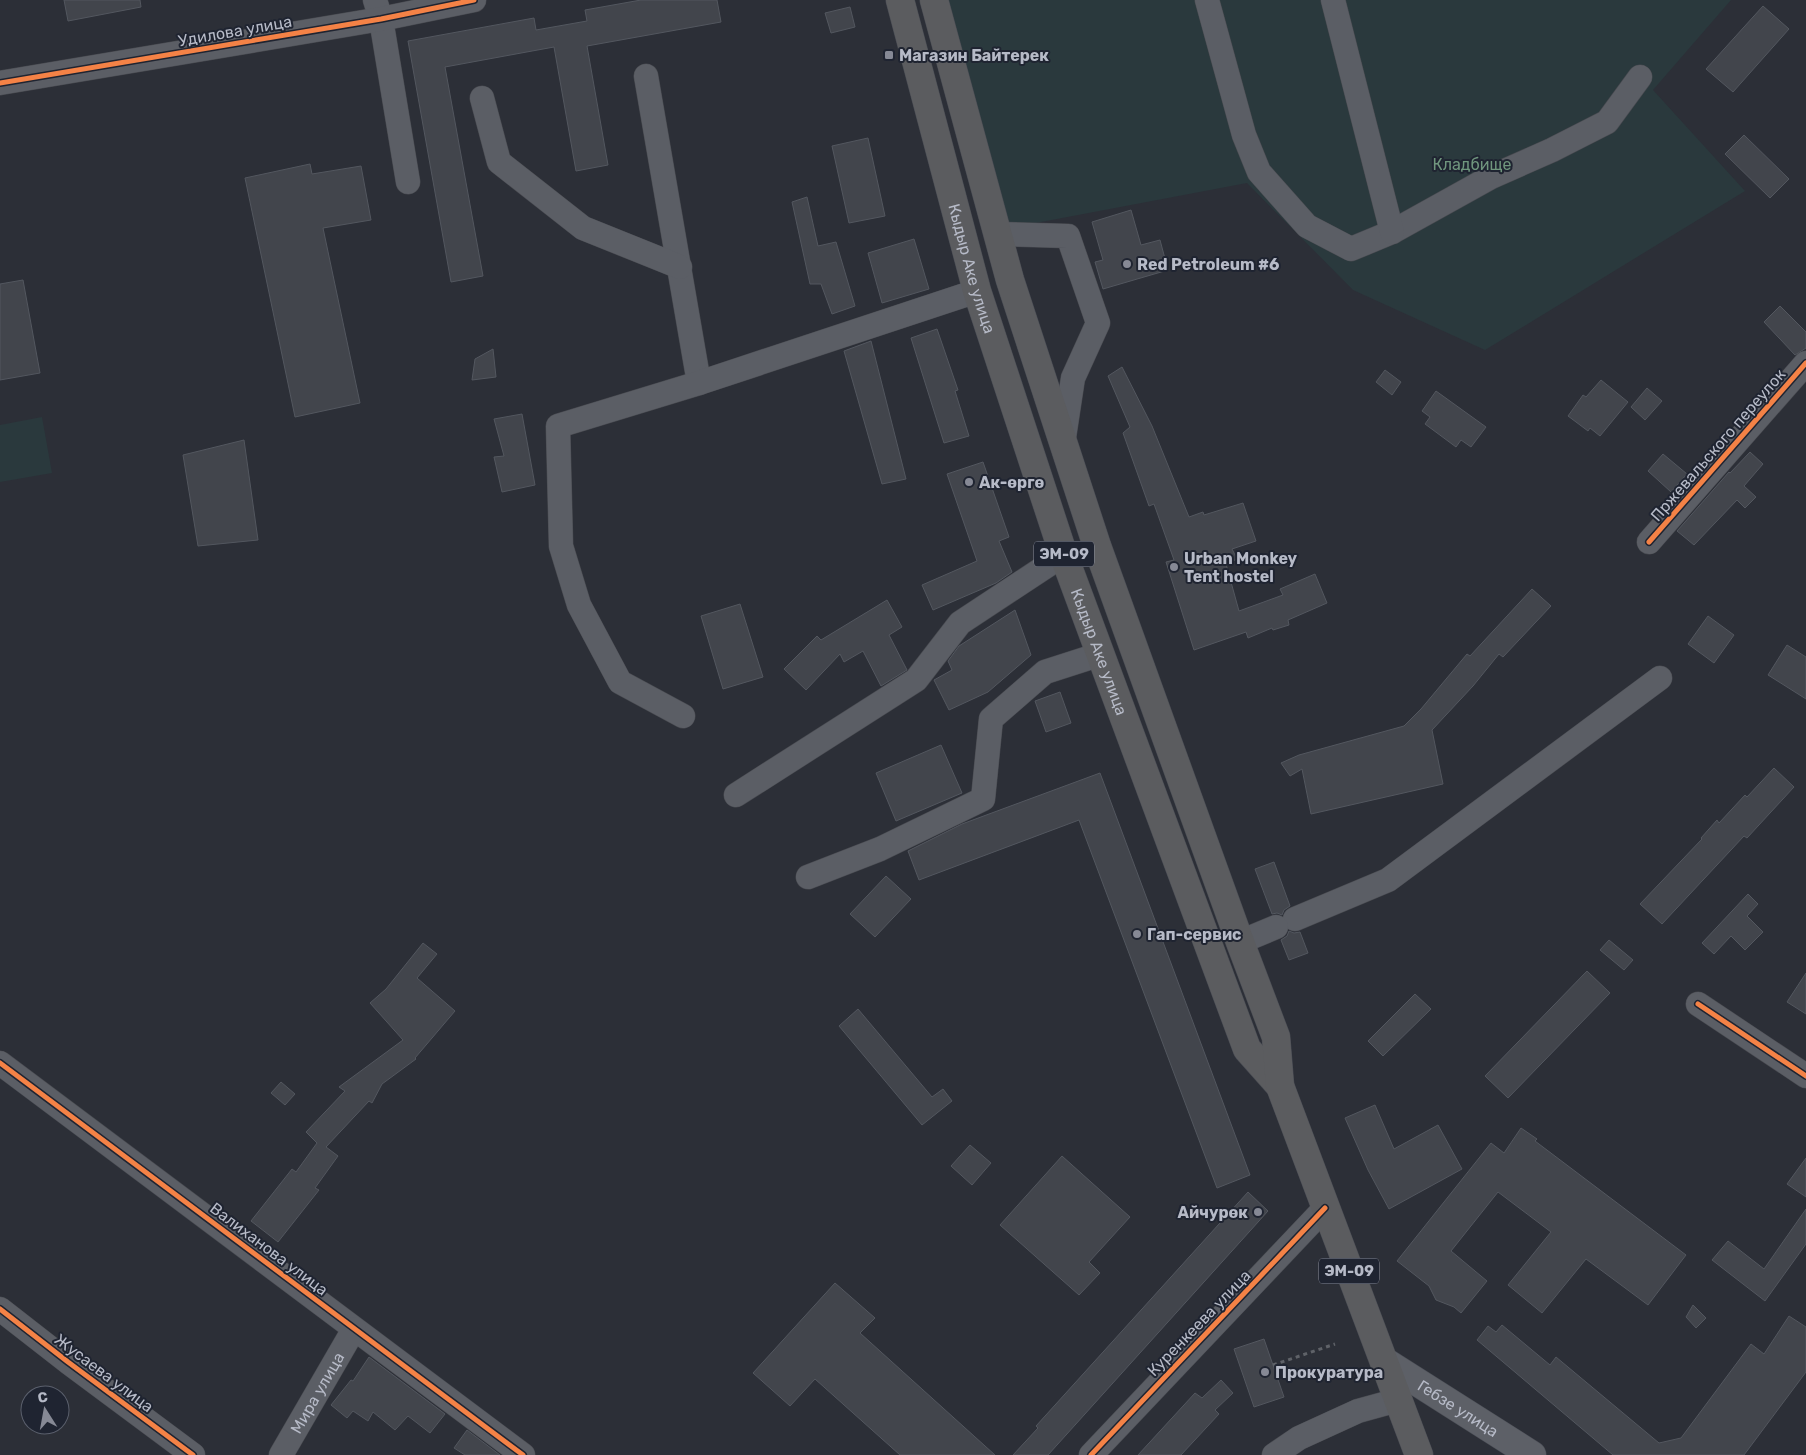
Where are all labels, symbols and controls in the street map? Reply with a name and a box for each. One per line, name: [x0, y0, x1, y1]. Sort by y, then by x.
street label: Удилова улица: [177, 12, 293, 50]
place label: Магазин Байтерек: [899, 46, 1049, 65]
marker: Магазин Байтерек: [883, 49, 895, 61]
park label: Кладбище: [1433, 155, 1512, 174]
street label: Кыдыр Аке улица: [945, 202, 1000, 336]
place label: Red Petroleum #6: [1137, 255, 1279, 274]
marker: Red Petroleum #6: [1121, 258, 1133, 270]
street label: Пржевальского переулок: [1647, 365, 1790, 525]
place label: Ак-өргө: [979, 473, 1045, 492]
marker: Ак-өргө: [963, 476, 975, 488]
road number: ЭМ-09: [1034, 542, 1094, 566]
place label: Urban Monkey Tent hostel: [1184, 549, 1298, 586]
marker: Urban Monkey Tent hostel: [1168, 561, 1180, 573]
street label: Кыдыр Аке улица: [1067, 586, 1132, 718]
place label: Гап-сервис: [1147, 925, 1242, 944]
marker: Гап-сервис: [1131, 928, 1143, 940]
street label: Валиханова улица: [206, 1198, 332, 1300]
place label: Айчурөк: [1178, 1203, 1248, 1222]
marker: Айчурөк: [1252, 1206, 1264, 1218]
road number: ЭМ-09: [1319, 1258, 1379, 1284]
street label: Куренкеева улица: [1143, 1266, 1255, 1380]
street label: Жусаева улица: [51, 1330, 157, 1416]
street label: Мира улица: [286, 1349, 348, 1437]
place label: Прокуратура: [1275, 1363, 1383, 1382]
marker: Прокуратура: [1259, 1366, 1271, 1378]
street label: Гебзе улица: [1414, 1376, 1502, 1441]
north arrow: [20, 1385, 70, 1435]
text: С: [36, 1388, 49, 1407]

